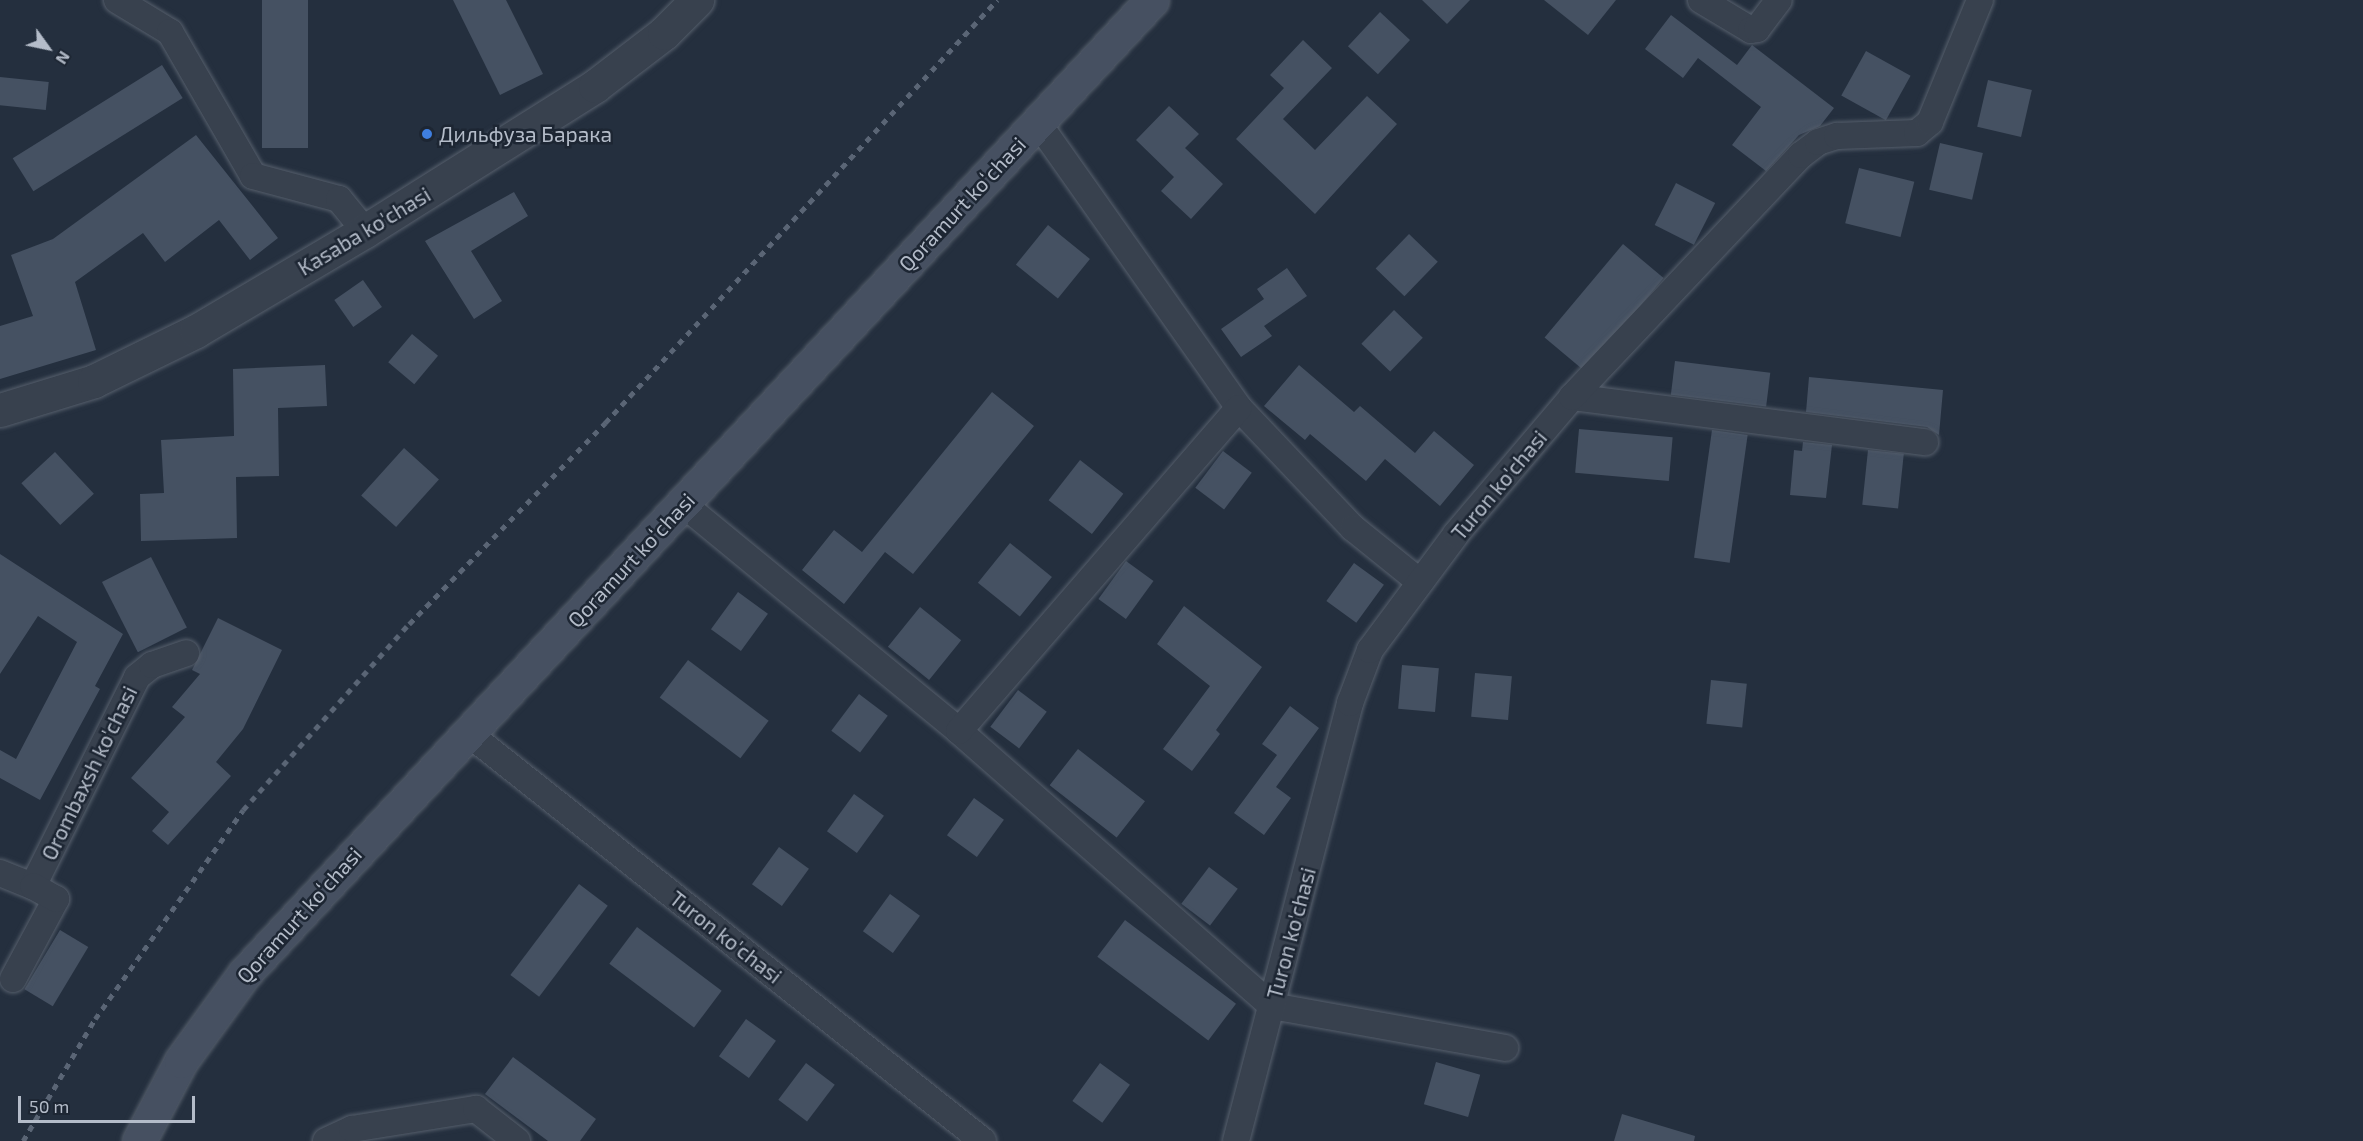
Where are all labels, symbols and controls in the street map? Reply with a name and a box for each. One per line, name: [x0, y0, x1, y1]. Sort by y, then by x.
north arrow: [18, 18, 78, 78]
text: N: [52, 48, 75, 68]
place label: Дильфуза Барака: [439, 121, 612, 147]
marker: Дильфуза Барака: [420, 127, 434, 141]
street label: Qoramurt koʻchasi: [893, 132, 1031, 276]
street label: Kasaba ko'chasi: [293, 182, 435, 280]
street label: Turon ko'chasi: [1446, 425, 1552, 545]
street label: Qoramurt koʻchasi: [562, 488, 700, 632]
street label: Orombaxsh ko'chasi: [36, 682, 142, 864]
street label: Qoramurt koʻchasi: [231, 842, 367, 988]
street label: Turon ko'chasi: [1261, 865, 1321, 1001]
street label: Turon ko'chasi: [665, 885, 787, 989]
scale bar: [21, 1084, 198, 1122]
text: 50 m: [29, 1095, 69, 1117]

